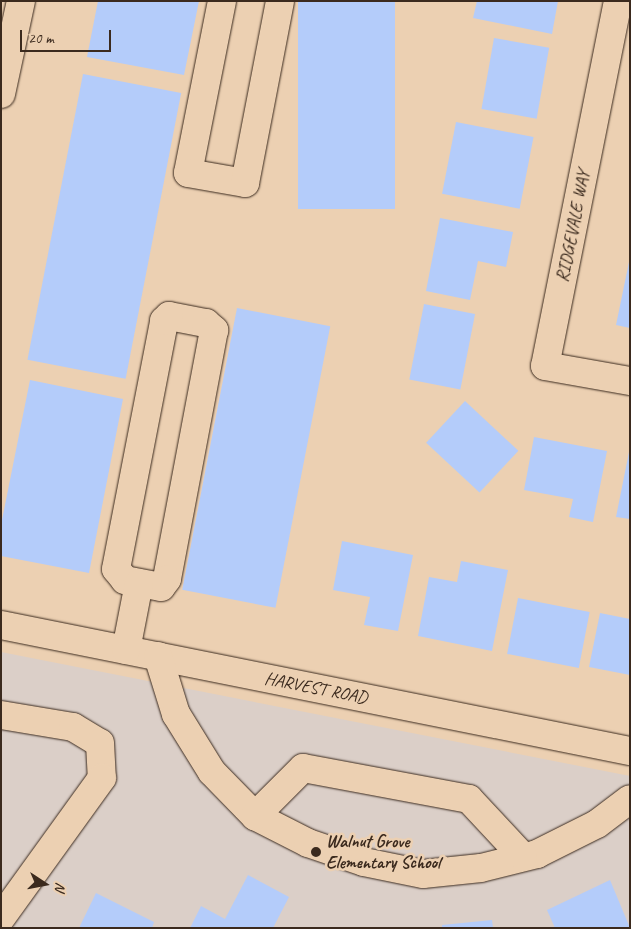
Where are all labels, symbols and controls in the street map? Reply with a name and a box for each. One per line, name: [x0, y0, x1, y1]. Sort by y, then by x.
scale bar: [22, 20, 114, 52]
text: 20 m: [28, 29, 54, 48]
street label: RIDGEVALE WAY: [552, 168, 594, 284]
street label: HARVEST ROAD: [262, 667, 370, 709]
place label: Walnut Grove Elementary School: [326, 831, 440, 874]
marker: Walnut Grove Elementary School: [310, 846, 322, 858]
north arrow: [20, 859, 70, 909]
text: N: [51, 881, 69, 893]

